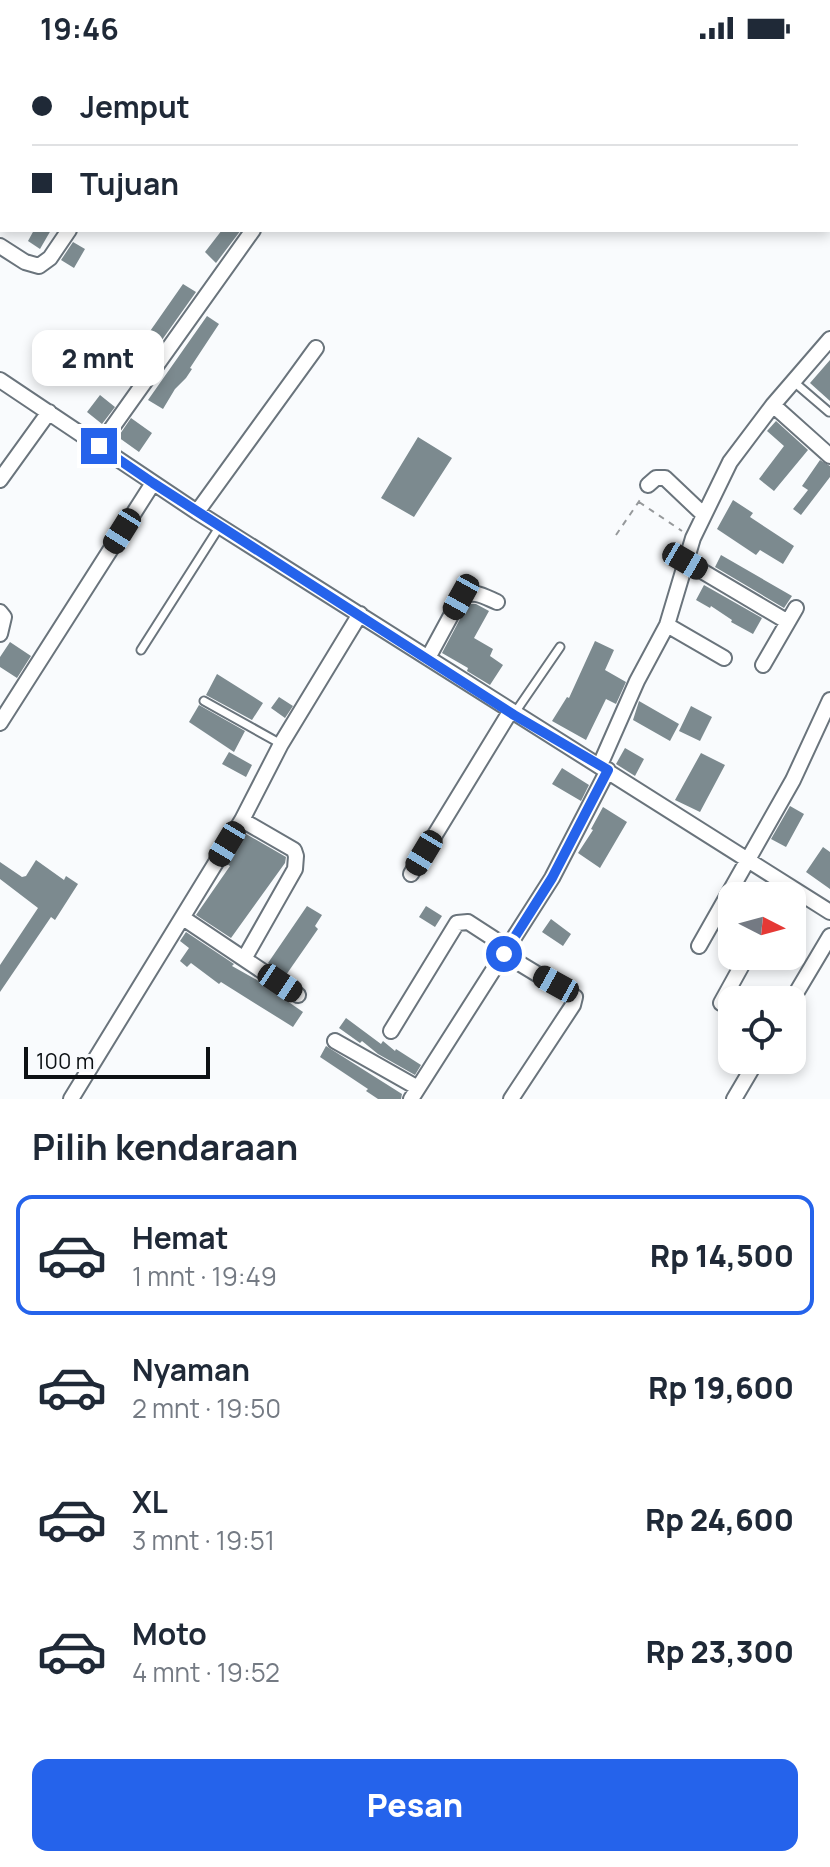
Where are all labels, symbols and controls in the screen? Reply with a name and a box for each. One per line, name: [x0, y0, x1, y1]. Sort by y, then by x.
text: 19:46: [40, 8, 119, 49]
text: Jemput: [80, 86, 190, 127]
text: Tujuan: [80, 163, 179, 204]
callout: 2 mnt: [33, 330, 165, 386]
text: 2 mnt: [62, 340, 134, 376]
route end: [81, 428, 117, 464]
car: [99, 504, 145, 558]
car: [658, 539, 712, 583]
car: [439, 570, 483, 624]
car: [204, 817, 250, 871]
car: [401, 826, 447, 880]
north arrow: [718, 882, 806, 970]
map controls: [718, 882, 806, 1074]
route start: [486, 936, 522, 972]
car: [253, 960, 307, 1006]
car: [529, 962, 583, 1006]
button: locate: [718, 986, 806, 1074]
scale bar: [24, 1043, 210, 1079]
text: 100 m: [36, 1046, 94, 1076]
text: Pilih kendaraan: [32, 1122, 298, 1171]
text: Hemat: [132, 1217, 229, 1258]
icon: car: [36, 1219, 108, 1291]
text: Rp 14,500: [650, 1235, 794, 1276]
text: 1 mnt · 19:49: [132, 1258, 277, 1294]
text: Nyaman: [132, 1349, 250, 1390]
icon: car: [36, 1351, 108, 1423]
text: Rp 19,600: [648, 1367, 794, 1408]
text: 2 mnt · 19:50: [132, 1390, 281, 1426]
text: XL: [132, 1481, 168, 1522]
icon: car: [36, 1483, 108, 1555]
text: Rp 24,600: [645, 1499, 794, 1540]
text: 3 mnt · 19:51: [132, 1522, 275, 1558]
text: Moto: [132, 1613, 207, 1654]
icon: car: [36, 1615, 108, 1687]
text: Rp 23,300: [646, 1631, 794, 1672]
text: 4 mnt · 19:52: [132, 1654, 280, 1690]
button: Pesan: [32, 1759, 798, 1851]

